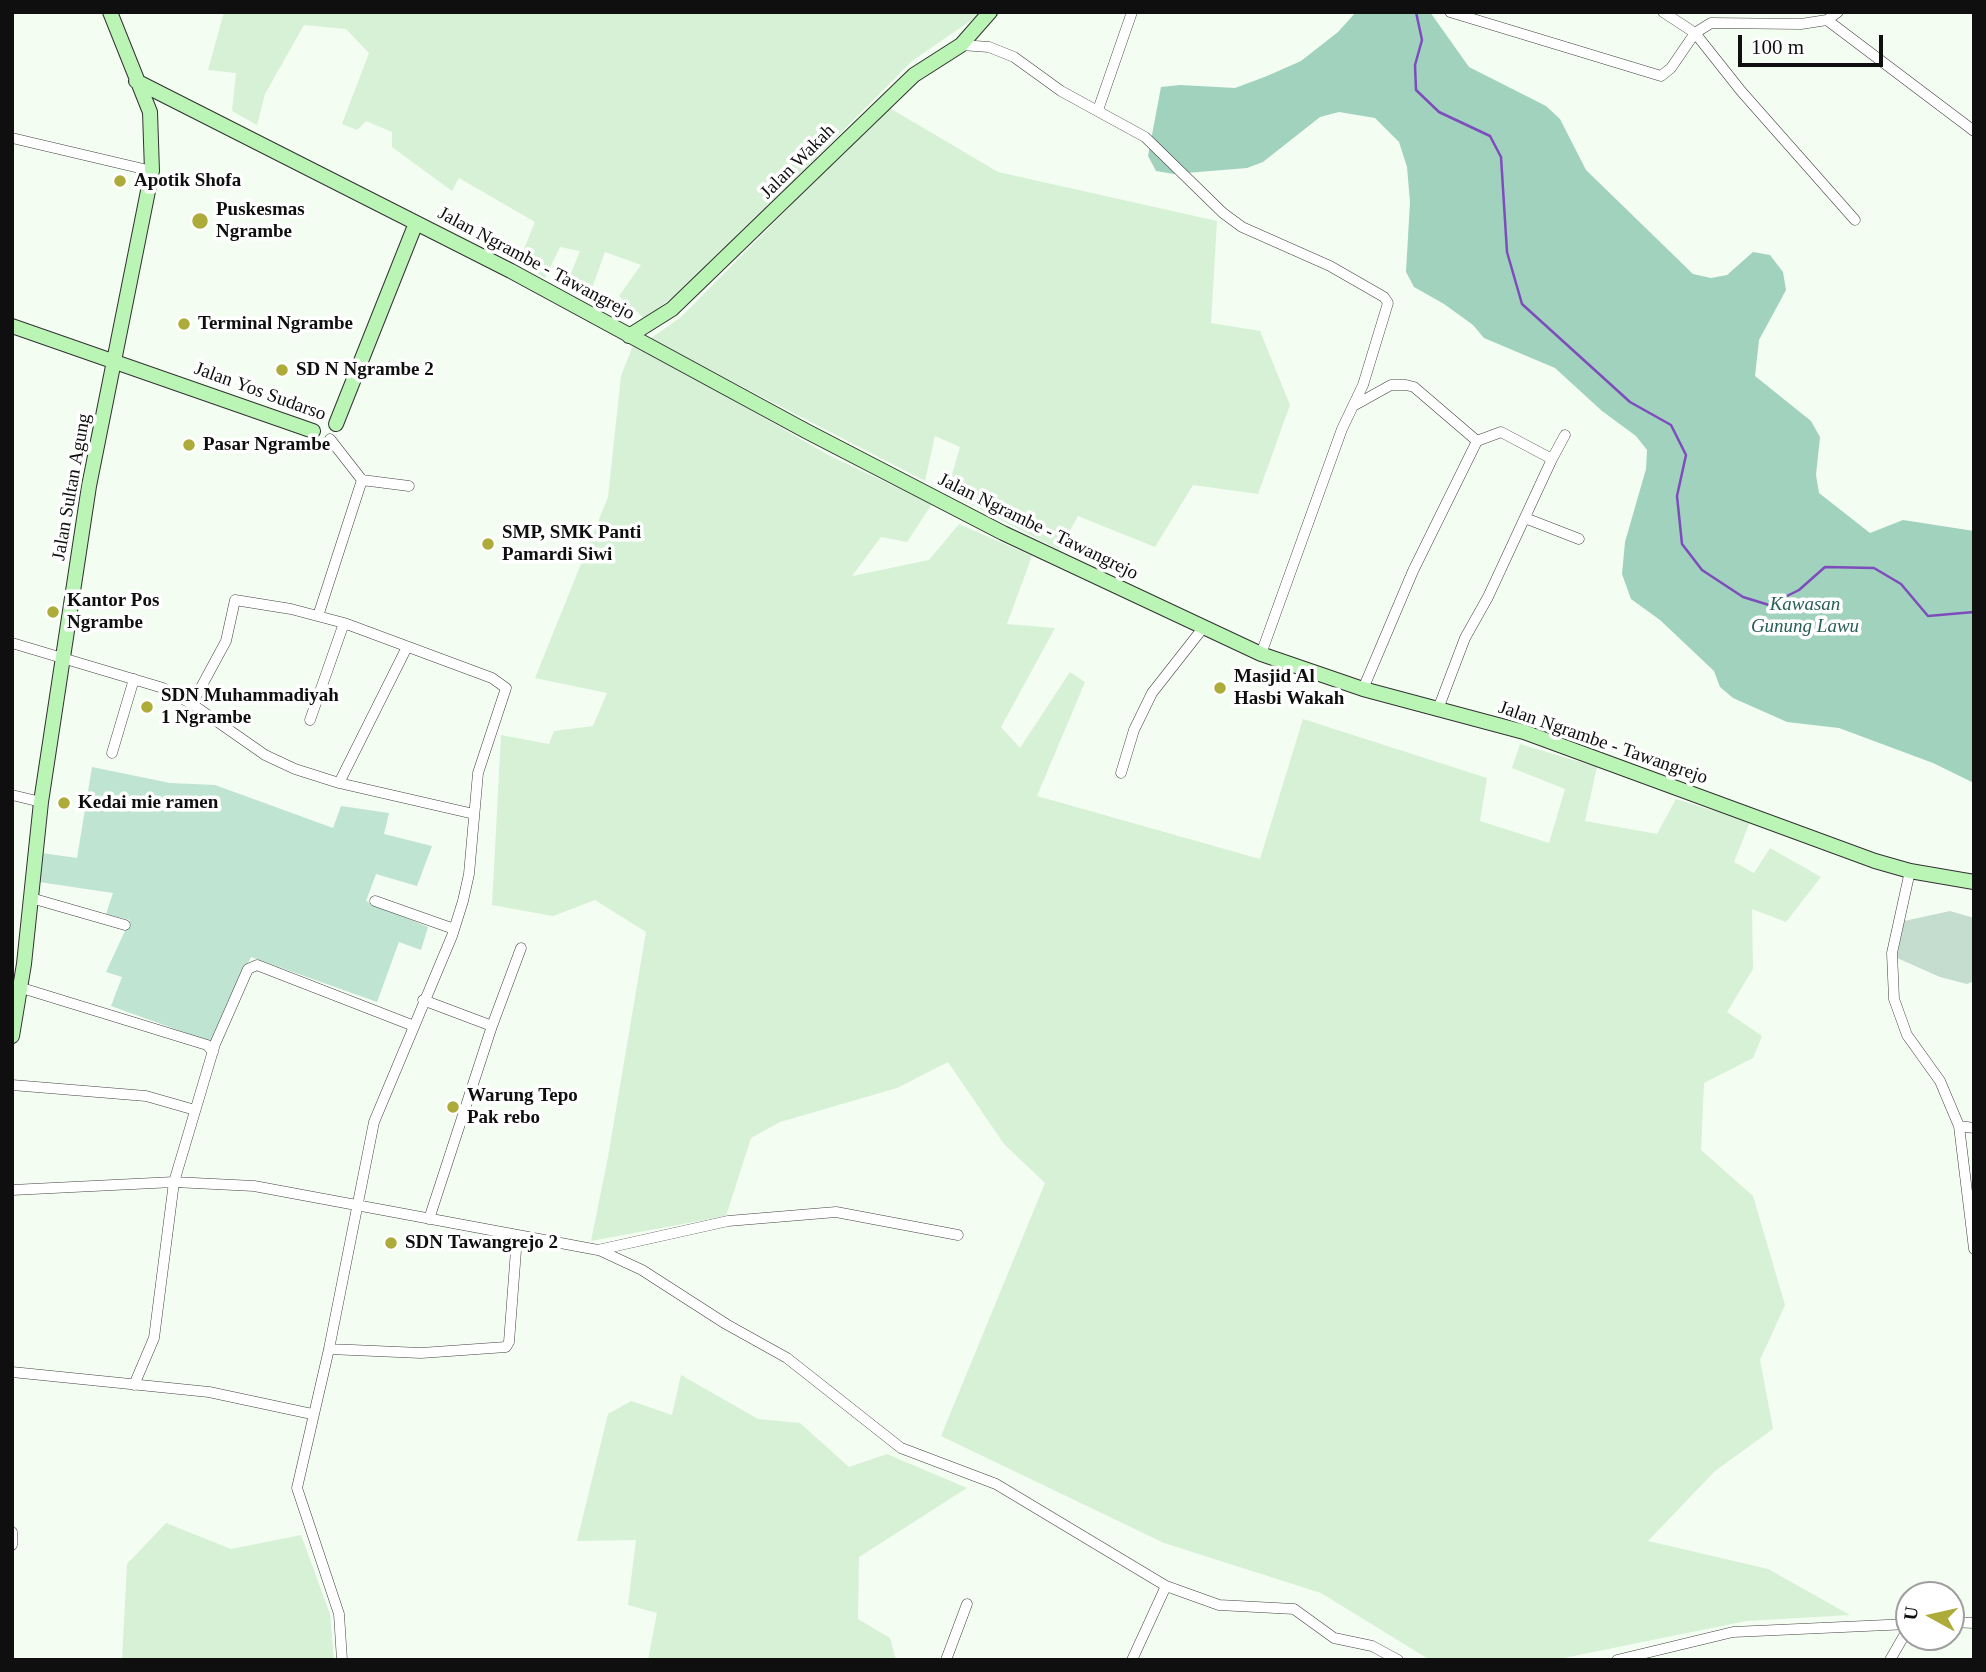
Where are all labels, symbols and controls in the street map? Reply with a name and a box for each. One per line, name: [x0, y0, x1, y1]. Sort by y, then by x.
scale bar: [1741, 21, 1886, 65]
text: 100 m: [1751, 35, 1804, 59]
street label: Jalan Wakah: [756, 120, 840, 204]
place label: Apotik Shofa: [134, 170, 241, 192]
marker: Apotik Shofa: [112, 173, 128, 189]
place label: Puskesmas Ngrambe: [216, 199, 305, 243]
street label: Jalan Ngrambe - Tawangrejo: [434, 202, 638, 326]
marker: Puskesmas Ngrambe: [190, 211, 210, 231]
place label: Terminal Ngrambe: [198, 313, 353, 335]
marker: Terminal Ngrambe: [176, 316, 192, 332]
street label: Jalan Yos Sudarso: [191, 358, 329, 426]
place label: SD N Ngrambe 2: [296, 359, 434, 381]
marker: SD N Ngrambe 2: [274, 362, 290, 378]
street label: Jalan Sultan Agung: [48, 412, 96, 562]
place label: Pasar Ngrambe: [203, 434, 330, 456]
marker: Pasar Ngrambe: [181, 437, 197, 453]
street label: Jalan Ngrambe - Tawangrejo: [934, 469, 1142, 585]
place label: SMP, SMK Panti Pamardi Siwi: [502, 522, 641, 566]
marker: SMP, SMK Panti Pamardi Siwi: [480, 536, 496, 552]
place label: Kantor Pos Ngrambe: [67, 590, 159, 634]
park label: Kawasan Gunung Lawu: [1751, 594, 1859, 638]
marker: Kantor Pos Ngrambe: [45, 604, 61, 620]
place label: Masjid Al Hasbi Wakah: [1234, 666, 1344, 710]
marker: Masjid Al Hasbi Wakah: [1212, 680, 1228, 696]
place label: SDN Muhammadiyah 1 Ngrambe: [161, 685, 339, 729]
street label: Jalan Ngrambe - Tawangrejo: [1495, 696, 1711, 790]
marker: SDN Muhammadiyah 1 Ngrambe: [139, 699, 155, 715]
place label: Kedai mie ramen: [78, 792, 218, 814]
marker: Kedai mie ramen: [56, 795, 72, 811]
place label: Warung Tepo Pak rebo: [467, 1085, 578, 1129]
marker: Warung Tepo Pak rebo: [445, 1099, 461, 1115]
place label: SDN Tawangrejo 2: [405, 1232, 558, 1254]
marker: SDN Tawangrejo 2: [383, 1235, 399, 1251]
north arrow: [1895, 1581, 1965, 1651]
text: U: [1899, 1605, 1922, 1622]

